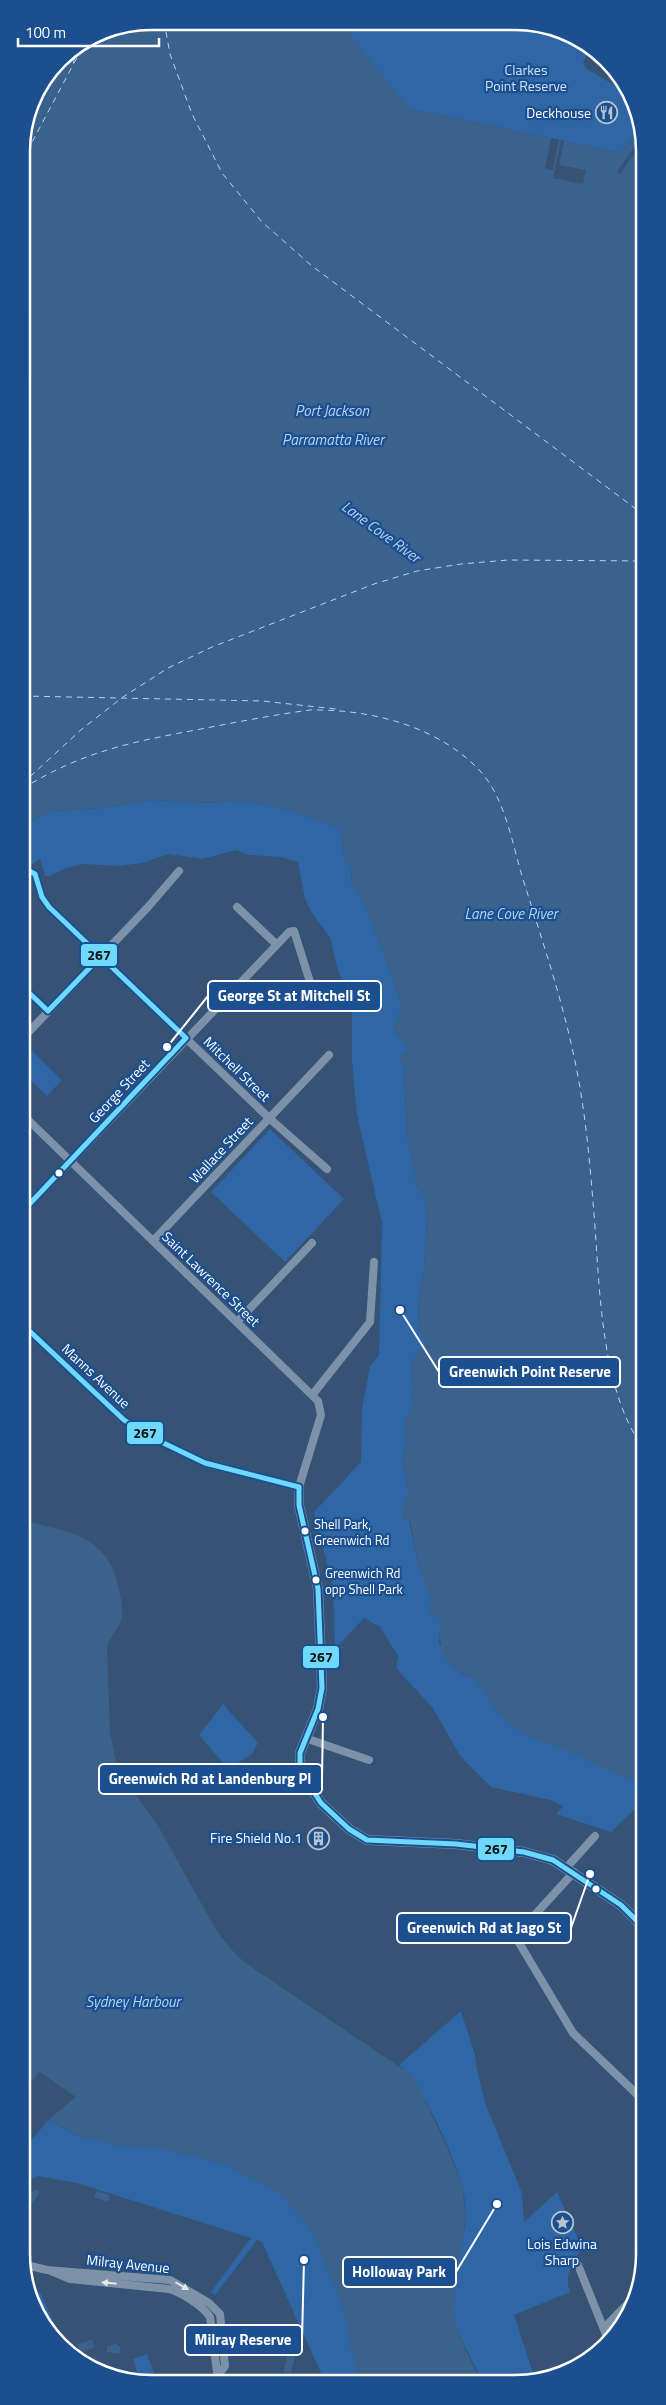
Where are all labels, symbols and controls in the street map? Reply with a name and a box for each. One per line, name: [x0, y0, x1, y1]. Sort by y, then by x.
scale bar: [18, 15, 159, 47]
text: 100 m: [25, 21, 66, 44]
park label: Clarkes Point Reserve: [485, 59, 567, 96]
restaurant icon: Deckhouse: [595, 101, 619, 125]
place label: Deckhouse: [526, 102, 591, 123]
water label: Port Jackson: [295, 399, 369, 422]
water label: Parramatta River: [282, 428, 386, 451]
water label: Lane Cove River: [337, 495, 427, 570]
water label: Lane Cove River: [465, 902, 560, 925]
line badge: 267: [80, 943, 118, 967]
text: 267: [87, 944, 111, 965]
callout: George St at Mitchell St: [208, 981, 381, 1011]
text: George St at Mitchell St: [218, 984, 371, 1007]
street label: Mitchell Street: [199, 1031, 276, 1106]
street label: George Street: [83, 1054, 154, 1128]
street label: Wallace Street: [184, 1111, 257, 1188]
unlabelled marker: [54, 1168, 64, 1178]
street label: Saint Lawrence Street: [158, 1226, 265, 1331]
street label: Manns Avenue: [57, 1338, 135, 1413]
callout: Greenwich Point Reserve: [439, 1357, 620, 1387]
text: Greenwich Point Reserve: [449, 1360, 611, 1383]
line badge: 267: [126, 1421, 164, 1445]
text: 267: [133, 1422, 157, 1443]
place label: Shell Park, Greenwich Rd: [314, 1514, 389, 1550]
marker: Shell Park, Greenwich Rd: [300, 1526, 310, 1536]
place label: Greenwich Rd opp Shell Park: [325, 1563, 403, 1599]
marker: Greenwich Rd opp Shell Park: [311, 1575, 321, 1585]
line badge: 267: [302, 1645, 340, 1669]
text: 267: [309, 1646, 333, 1667]
callout: Greenwich Rd at Landenburg Pl: [99, 1764, 322, 1794]
text: Greenwich Rd at Landenburg Pl: [109, 1767, 311, 1790]
building icon: Fire Shield No.1: [306, 1826, 330, 1850]
place label: Fire Shield No.1: [210, 1827, 302, 1848]
line badge: 267: [477, 1837, 515, 1861]
text: 267: [484, 1838, 508, 1859]
unlabelled marker: [591, 1884, 601, 1894]
callout: Greenwich Rd at Jago St: [397, 1913, 571, 1943]
text: Greenwich Rd at Jago St: [407, 1916, 562, 1939]
water label: Sydney Harbour: [86, 1990, 183, 2013]
place icon: Lois Edwina Sharp: [550, 2210, 574, 2234]
place label: Lois Edwina Sharp: [527, 2233, 597, 2270]
street label: Milray Avenue: [85, 2249, 171, 2278]
callout: Holloway Park: [343, 2257, 456, 2287]
text: Holloway Park: [352, 2260, 446, 2283]
one-way arrow: [101, 2279, 117, 2287]
one-way arrow: [175, 2281, 188, 2290]
callout: Milray Reserve: [185, 2325, 302, 2355]
text: Milray Reserve: [195, 2328, 292, 2351]

